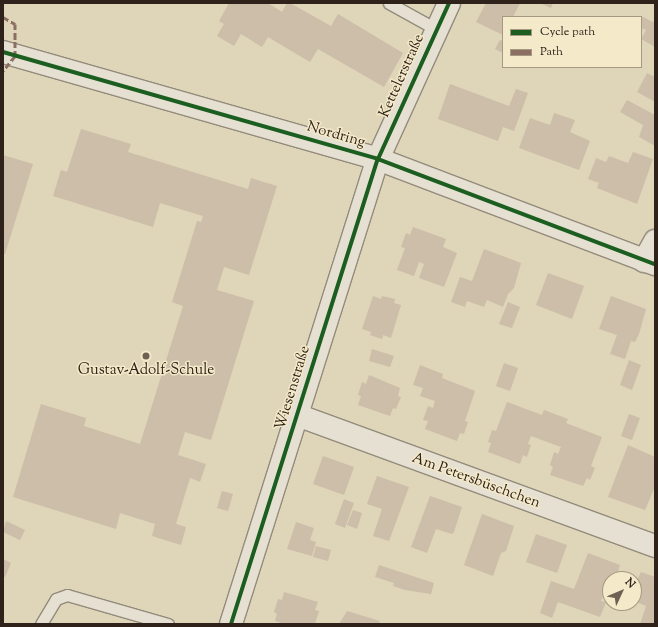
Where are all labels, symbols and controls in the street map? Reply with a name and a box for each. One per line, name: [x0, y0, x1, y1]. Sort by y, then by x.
legend: [502, 16, 642, 68]
text: Cycle path: [540, 23, 595, 41]
street label: Kettelerstraße: [376, 32, 428, 120]
text: Path: [540, 43, 563, 61]
street label: Nordring: [305, 118, 367, 152]
street label: Wiesenstraße: [272, 344, 314, 432]
marker: Gustav-Adolf-Schule: [141, 351, 151, 361]
place label: Gustav-Adolf-Schule: [78, 362, 214, 380]
street label: Am Petersbüschchen: [409, 449, 543, 513]
north arrow: [602, 571, 642, 611]
text: N: [621, 575, 639, 592]

